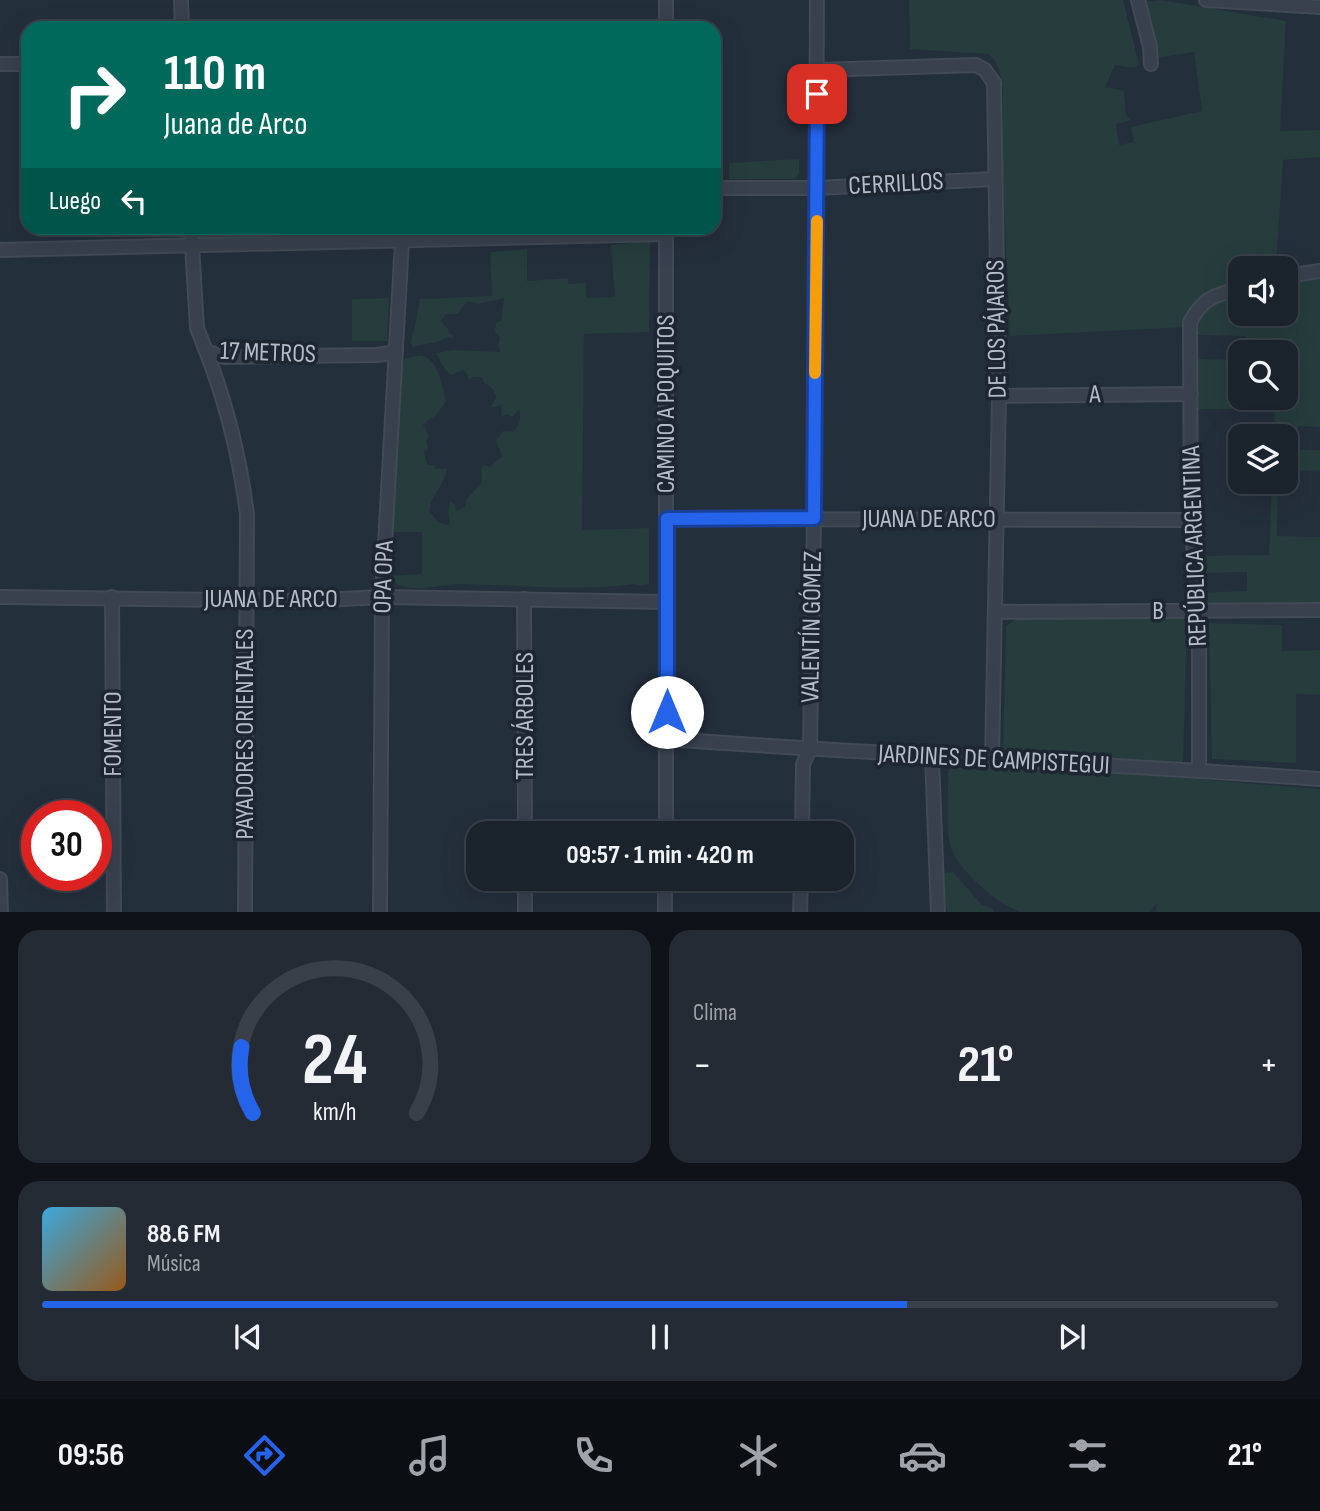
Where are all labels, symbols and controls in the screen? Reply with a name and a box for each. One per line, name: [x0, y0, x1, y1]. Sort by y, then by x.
text: 110 m: [164, 45, 266, 104]
icon: right: [49, 49, 140, 140]
pin: [787, 64, 847, 124]
icon: arrive: [798, 75, 836, 113]
text: Juana de Arco: [164, 105, 308, 144]
street label: CERRILLOS: [848, 166, 944, 202]
icon: left: [115, 182, 153, 220]
text: Luego: [49, 186, 101, 217]
map controls: [1228, 256, 1298, 494]
button: sound: [1228, 256, 1298, 326]
street label: DE LOS PÁJAROS: [980, 259, 1014, 399]
street label: CAMINO A POQUITOS: [651, 315, 682, 493]
street label: 17 METROS: [220, 336, 316, 370]
button: search: [1228, 340, 1298, 410]
street label: A: [1088, 379, 1102, 411]
button: layers: [1228, 424, 1298, 494]
street label: REPÚBLICA ARGENTINA: [1176, 444, 1214, 647]
street label: JUANA DE ARCO: [861, 504, 996, 535]
street label: OPA OPA: [367, 539, 401, 614]
street label: VALENTÍN GÓMEZ: [795, 551, 829, 703]
street label: JUANA DE ARCO: [203, 584, 338, 615]
street label: B: [1152, 596, 1164, 627]
street label: PAYADORES ORIENTALES: [230, 629, 261, 839]
street label: TRES ÁRBOLES: [510, 652, 541, 780]
position arrow: [630, 675, 704, 749]
street label: FOMENTO: [98, 691, 129, 777]
street label: JARDINES DE CAMPISTEGUI: [876, 738, 1111, 782]
speed limit sign: 30: [21, 800, 112, 891]
text: 09:57 · 1 min · 420 m: [566, 840, 754, 871]
text: Clima: [693, 999, 737, 1027]
text: 24: [302, 1017, 367, 1105]
text: 21°: [957, 1034, 1014, 1097]
text: −: [693, 1043, 712, 1088]
text: +: [1259, 1043, 1278, 1088]
text: km/h: [313, 1096, 356, 1127]
text: 88.6 FM: [147, 1219, 221, 1250]
text: Música: [147, 1250, 201, 1278]
icon: previous: [229, 1318, 267, 1356]
icon: pause: [641, 1318, 679, 1356]
icon: next: [1053, 1318, 1091, 1356]
icon: directions: [240, 1431, 289, 1480]
icon: music: [405, 1431, 454, 1480]
icon: phone: [569, 1431, 618, 1480]
icon: climate: [734, 1431, 783, 1480]
icon: car: [898, 1431, 947, 1480]
icon: filters: [1063, 1431, 1112, 1480]
text: 09:56: [58, 1436, 124, 1475]
text: 21°: [1227, 1436, 1262, 1475]

